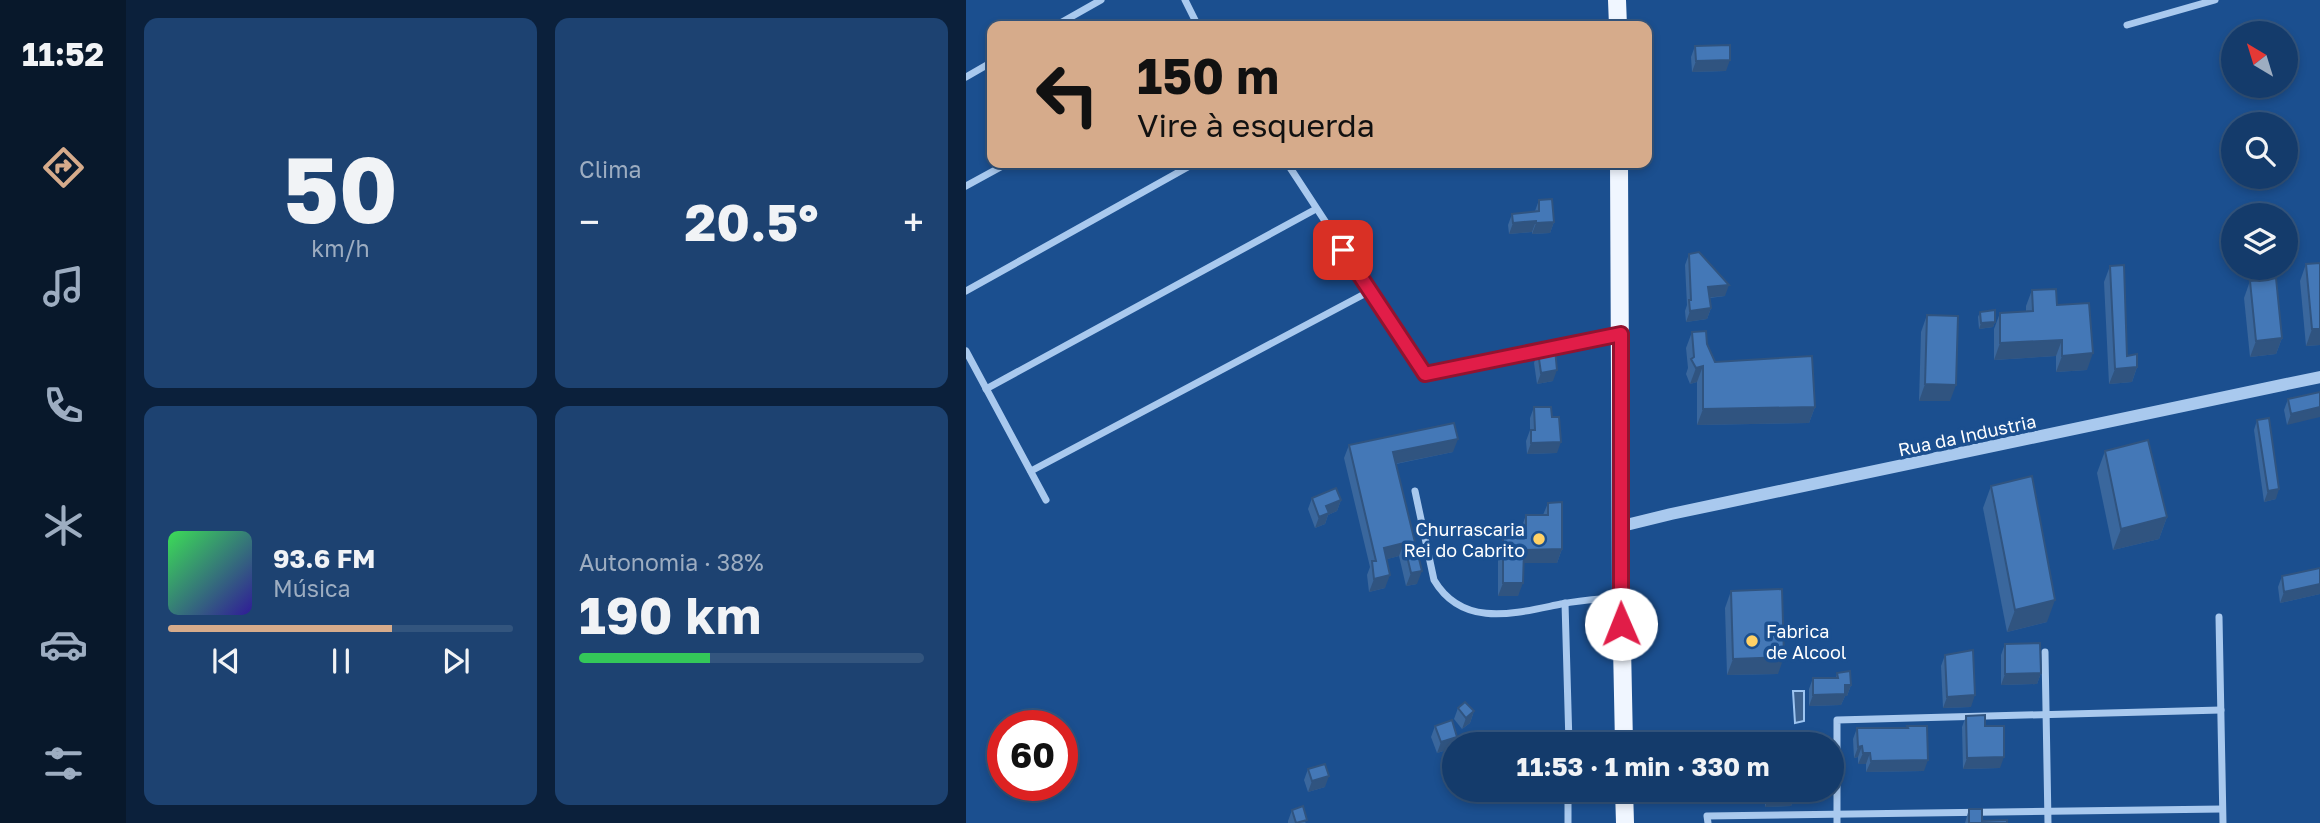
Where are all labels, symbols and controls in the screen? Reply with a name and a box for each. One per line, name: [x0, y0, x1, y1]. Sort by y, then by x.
north arrow: [2221, 21, 2298, 98]
map controls: [2221, 21, 2298, 280]
text: 11:52: [22, 35, 104, 73]
text: 150 m: [1137, 46, 1279, 105]
icon: left: [1022, 49, 1113, 140]
text: Vire à esquerda: [1137, 106, 1375, 144]
button: search: [2221, 112, 2298, 189]
text: 50: [283, 134, 398, 243]
icon: directions: [39, 143, 88, 192]
text: Clima: [579, 155, 642, 183]
text: 20.5°: [684, 190, 819, 252]
text: −: [579, 199, 600, 244]
text: +: [903, 199, 924, 244]
button: layers: [2221, 203, 2298, 280]
pin: [1313, 220, 1373, 280]
icon: arrive: [1324, 231, 1362, 269]
text: km/h: [311, 234, 370, 262]
icon: music: [39, 262, 88, 311]
icon: phone: [39, 381, 88, 430]
street label: Rua da Industria: [1896, 410, 2038, 460]
icon: climate: [39, 501, 88, 550]
place label: Churrascaria Rei do Cabrito: [1403, 518, 1525, 561]
marker: Churrascaria Rei do Cabrito: [1531, 531, 1547, 547]
text: 93.6 FM: [273, 543, 375, 574]
text: Autonomia · 38%: [579, 548, 764, 576]
text: Música: [273, 574, 351, 602]
text: 190 km: [579, 583, 761, 645]
position arrow: [1584, 587, 1658, 661]
icon: car: [39, 620, 88, 669]
place label: Fabrica de Alcool: [1766, 620, 1847, 663]
marker: Fabrica de Alcool: [1744, 633, 1760, 649]
icon: previous: [207, 642, 245, 680]
icon: pause: [322, 642, 360, 680]
icon: next: [437, 642, 475, 680]
speed limit sign: 60: [987, 710, 1078, 801]
icon: filters: [39, 739, 88, 788]
text: 11:53 · 1 min · 330 m: [1517, 751, 1769, 782]

